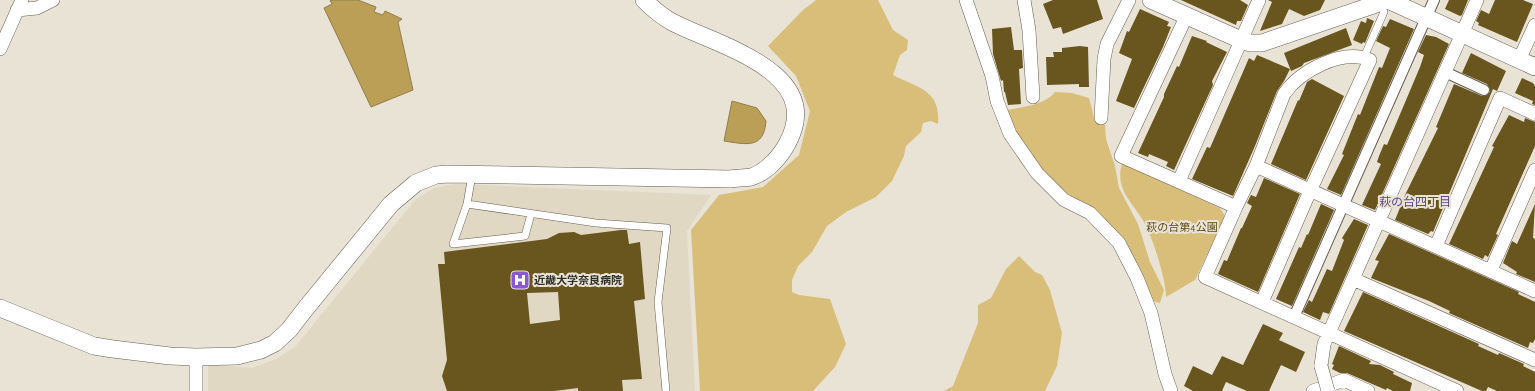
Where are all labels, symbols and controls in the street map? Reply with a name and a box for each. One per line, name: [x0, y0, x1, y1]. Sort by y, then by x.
district label: 萩の台四丁目: [1379, 195, 1451, 208]
park label: 萩の台第4公園: [1146, 221, 1218, 233]
hospital icon: 近畿大学奈良病院: [509, 269, 531, 291]
place label: 近畿大学奈良病院: [534, 274, 622, 286]

